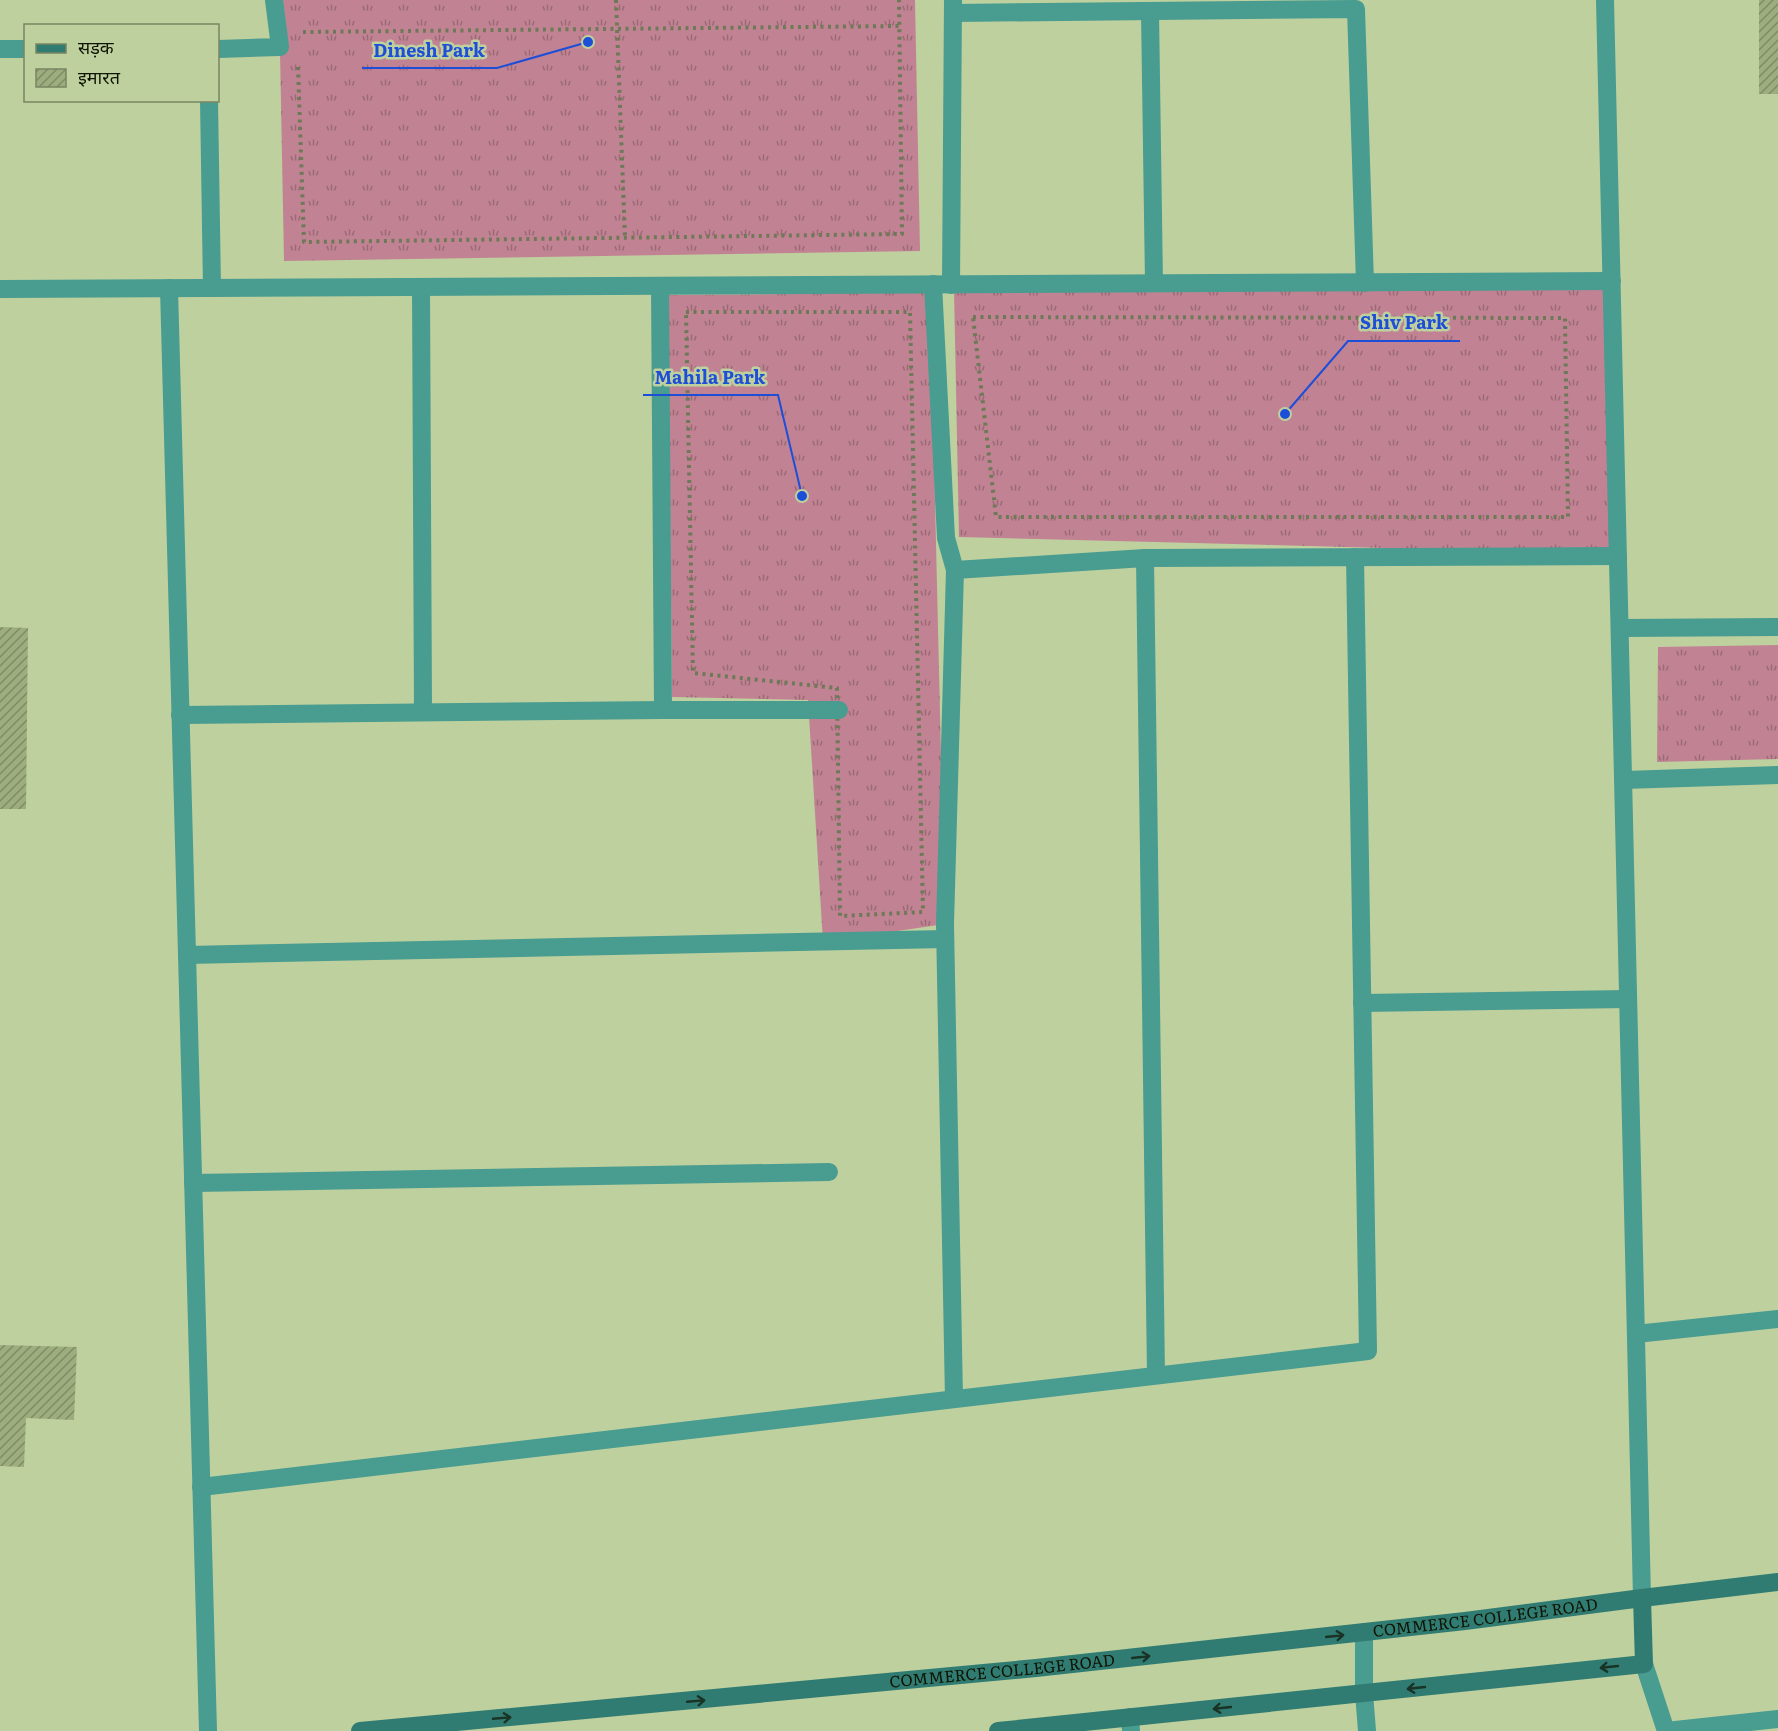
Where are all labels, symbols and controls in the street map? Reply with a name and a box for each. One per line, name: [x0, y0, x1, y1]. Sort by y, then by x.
legend: [24, 24, 219, 102]
callout: Dinesh Park: [362, 32, 497, 68]
text: सड़क: [78, 33, 115, 60]
text: Dinesh Park: [373, 36, 486, 63]
text: इमारत: [78, 63, 121, 90]
callout: Shiv Park: [1348, 305, 1460, 341]
text: Shiv Park: [1360, 308, 1449, 335]
callout: Mahila Park: [643, 359, 778, 395]
text: Mahila Park: [655, 363, 766, 390]
street label: COMMERCE COLLEGE ROAD: [1371, 1591, 1599, 1642]
one-way arrow: [1325, 1630, 1344, 1641]
street label: COMMERCE COLLEGE ROAD: [888, 1646, 1116, 1693]
one-way arrow: [1131, 1651, 1151, 1662]
one-way arrow: [1600, 1662, 1620, 1673]
one-way arrow: [1406, 1682, 1426, 1693]
one-way arrow: [686, 1695, 706, 1706]
one-way arrow: [1212, 1703, 1232, 1714]
one-way arrow: [492, 1712, 512, 1723]

